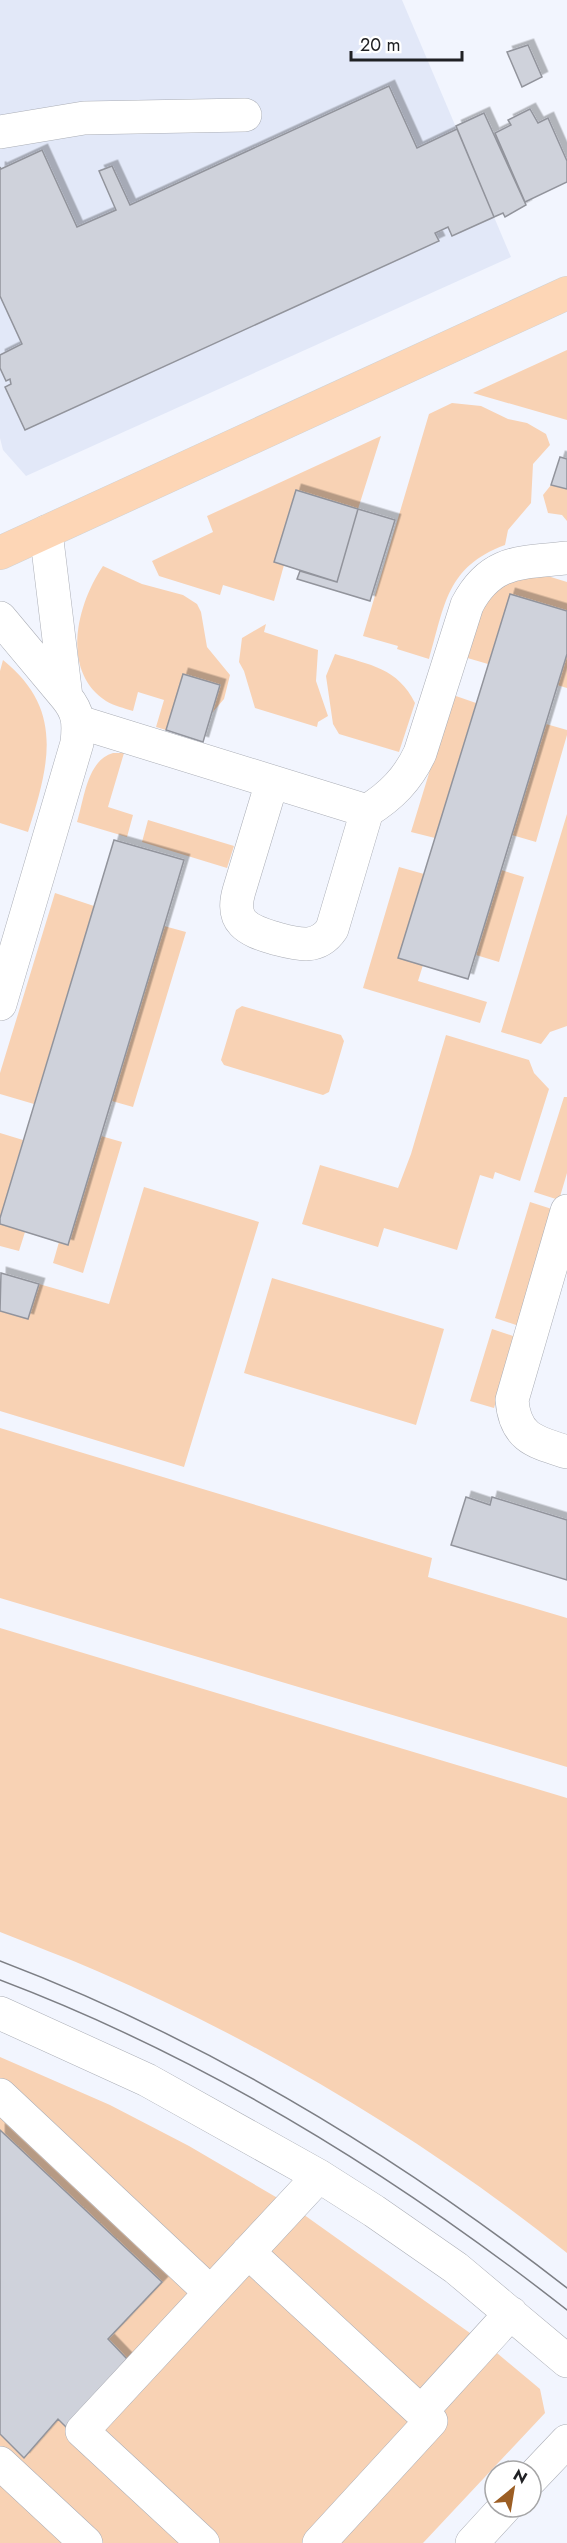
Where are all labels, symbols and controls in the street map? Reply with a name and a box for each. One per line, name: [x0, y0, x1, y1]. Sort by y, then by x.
scale bar: [351, 24, 462, 62]
text: 20 m: [360, 32, 400, 58]
north arrow: [483, 2459, 543, 2519]
text: N: [509, 2463, 532, 2490]

